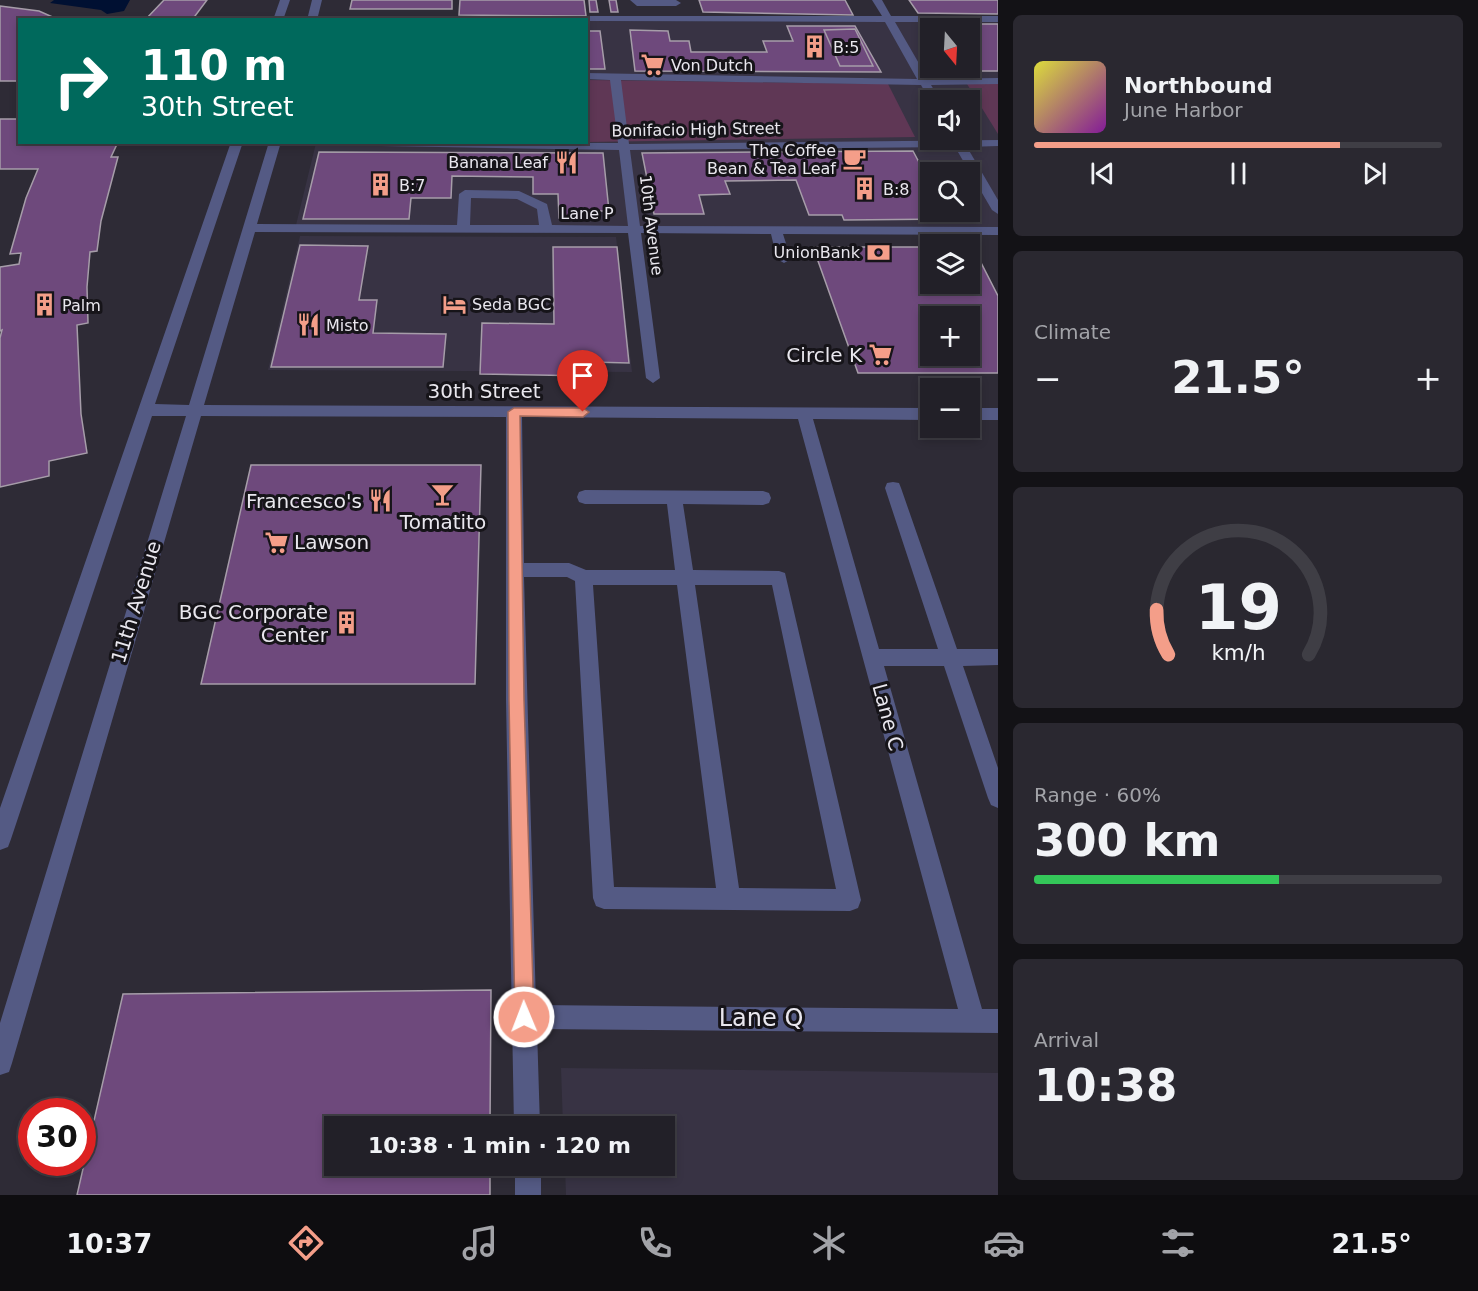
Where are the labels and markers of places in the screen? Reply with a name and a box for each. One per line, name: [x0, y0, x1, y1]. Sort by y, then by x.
building icon: B:5: [802, 34, 828, 60]
place label: B:5: [833, 38, 860, 57]
supermarket icon: Von Dutch: [640, 52, 666, 78]
place label: Von Dutch: [671, 56, 753, 75]
place label: The Coffee Bean & Tea Leaf: [707, 141, 836, 178]
cafe icon: The Coffee Bean & Tea Leaf: [841, 146, 867, 172]
restaurant icon: Banana Leaf: [553, 149, 579, 175]
place label: Banana Leaf: [448, 153, 548, 172]
building icon: B:7: [368, 172, 394, 198]
place label: B:7: [399, 176, 426, 195]
building icon: B:8: [852, 176, 878, 202]
place label: B:8: [883, 180, 910, 199]
bank icon: UnionBank: [865, 239, 891, 265]
place label: UnionBank: [774, 243, 861, 262]
hotel icon: Seda BGC: [441, 291, 467, 317]
building icon: Palm: [31, 292, 57, 318]
place label: Seda BGC: [472, 295, 551, 314]
place label: Palm: [62, 296, 101, 315]
restaurant icon: Misto: [295, 312, 321, 338]
place label: Misto: [326, 316, 369, 335]
supermarket icon: Circle K: [867, 342, 893, 368]
place label: Circle K: [786, 343, 863, 367]
pin: [557, 350, 608, 412]
bar icon: Tomatito: [430, 482, 456, 508]
restaurant icon: Francesco's: [367, 488, 393, 514]
place label: Francesco's: [246, 489, 362, 513]
place label: Tomatito: [399, 510, 486, 534]
supermarket icon: Lawson: [263, 529, 289, 555]
place label: Lawson: [294, 530, 369, 554]
place label: BGC Corporate Center: [179, 600, 329, 647]
building icon: BGC Corporate Center: [333, 610, 359, 636]

